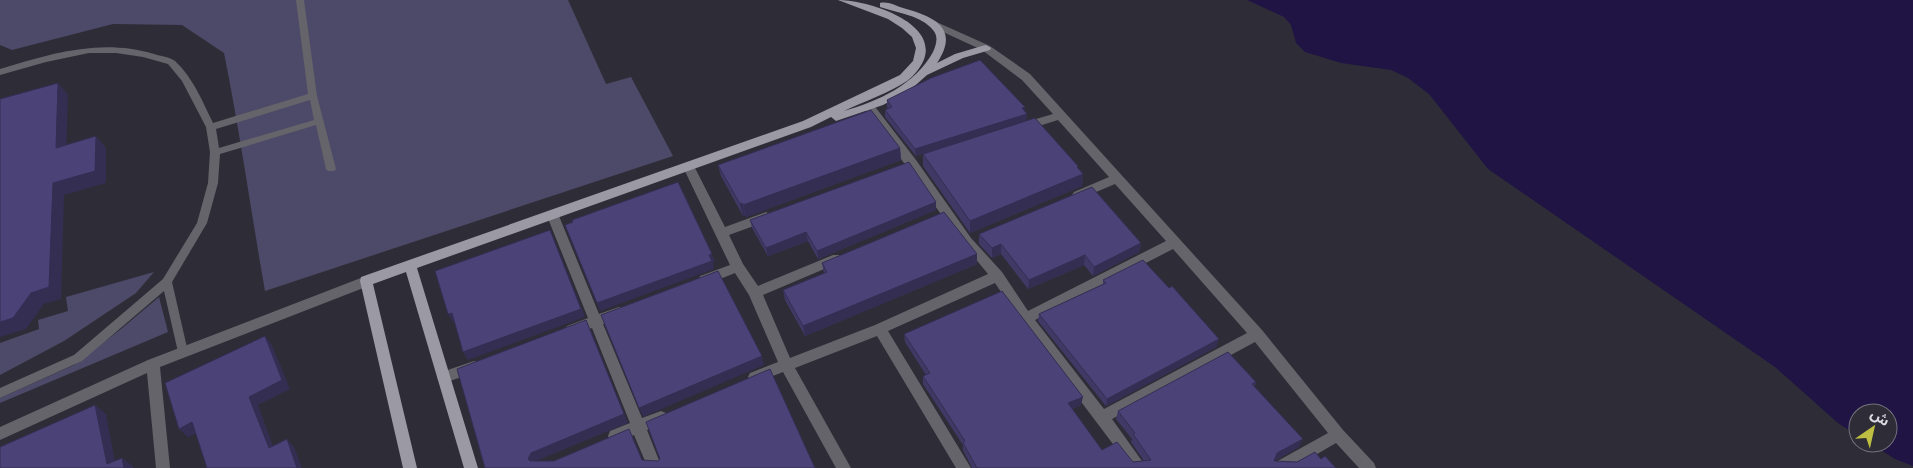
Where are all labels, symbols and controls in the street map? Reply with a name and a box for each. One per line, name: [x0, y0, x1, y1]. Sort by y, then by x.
north arrow: [1848, 403, 1898, 453]
text: ش: [1867, 405, 1893, 430]

